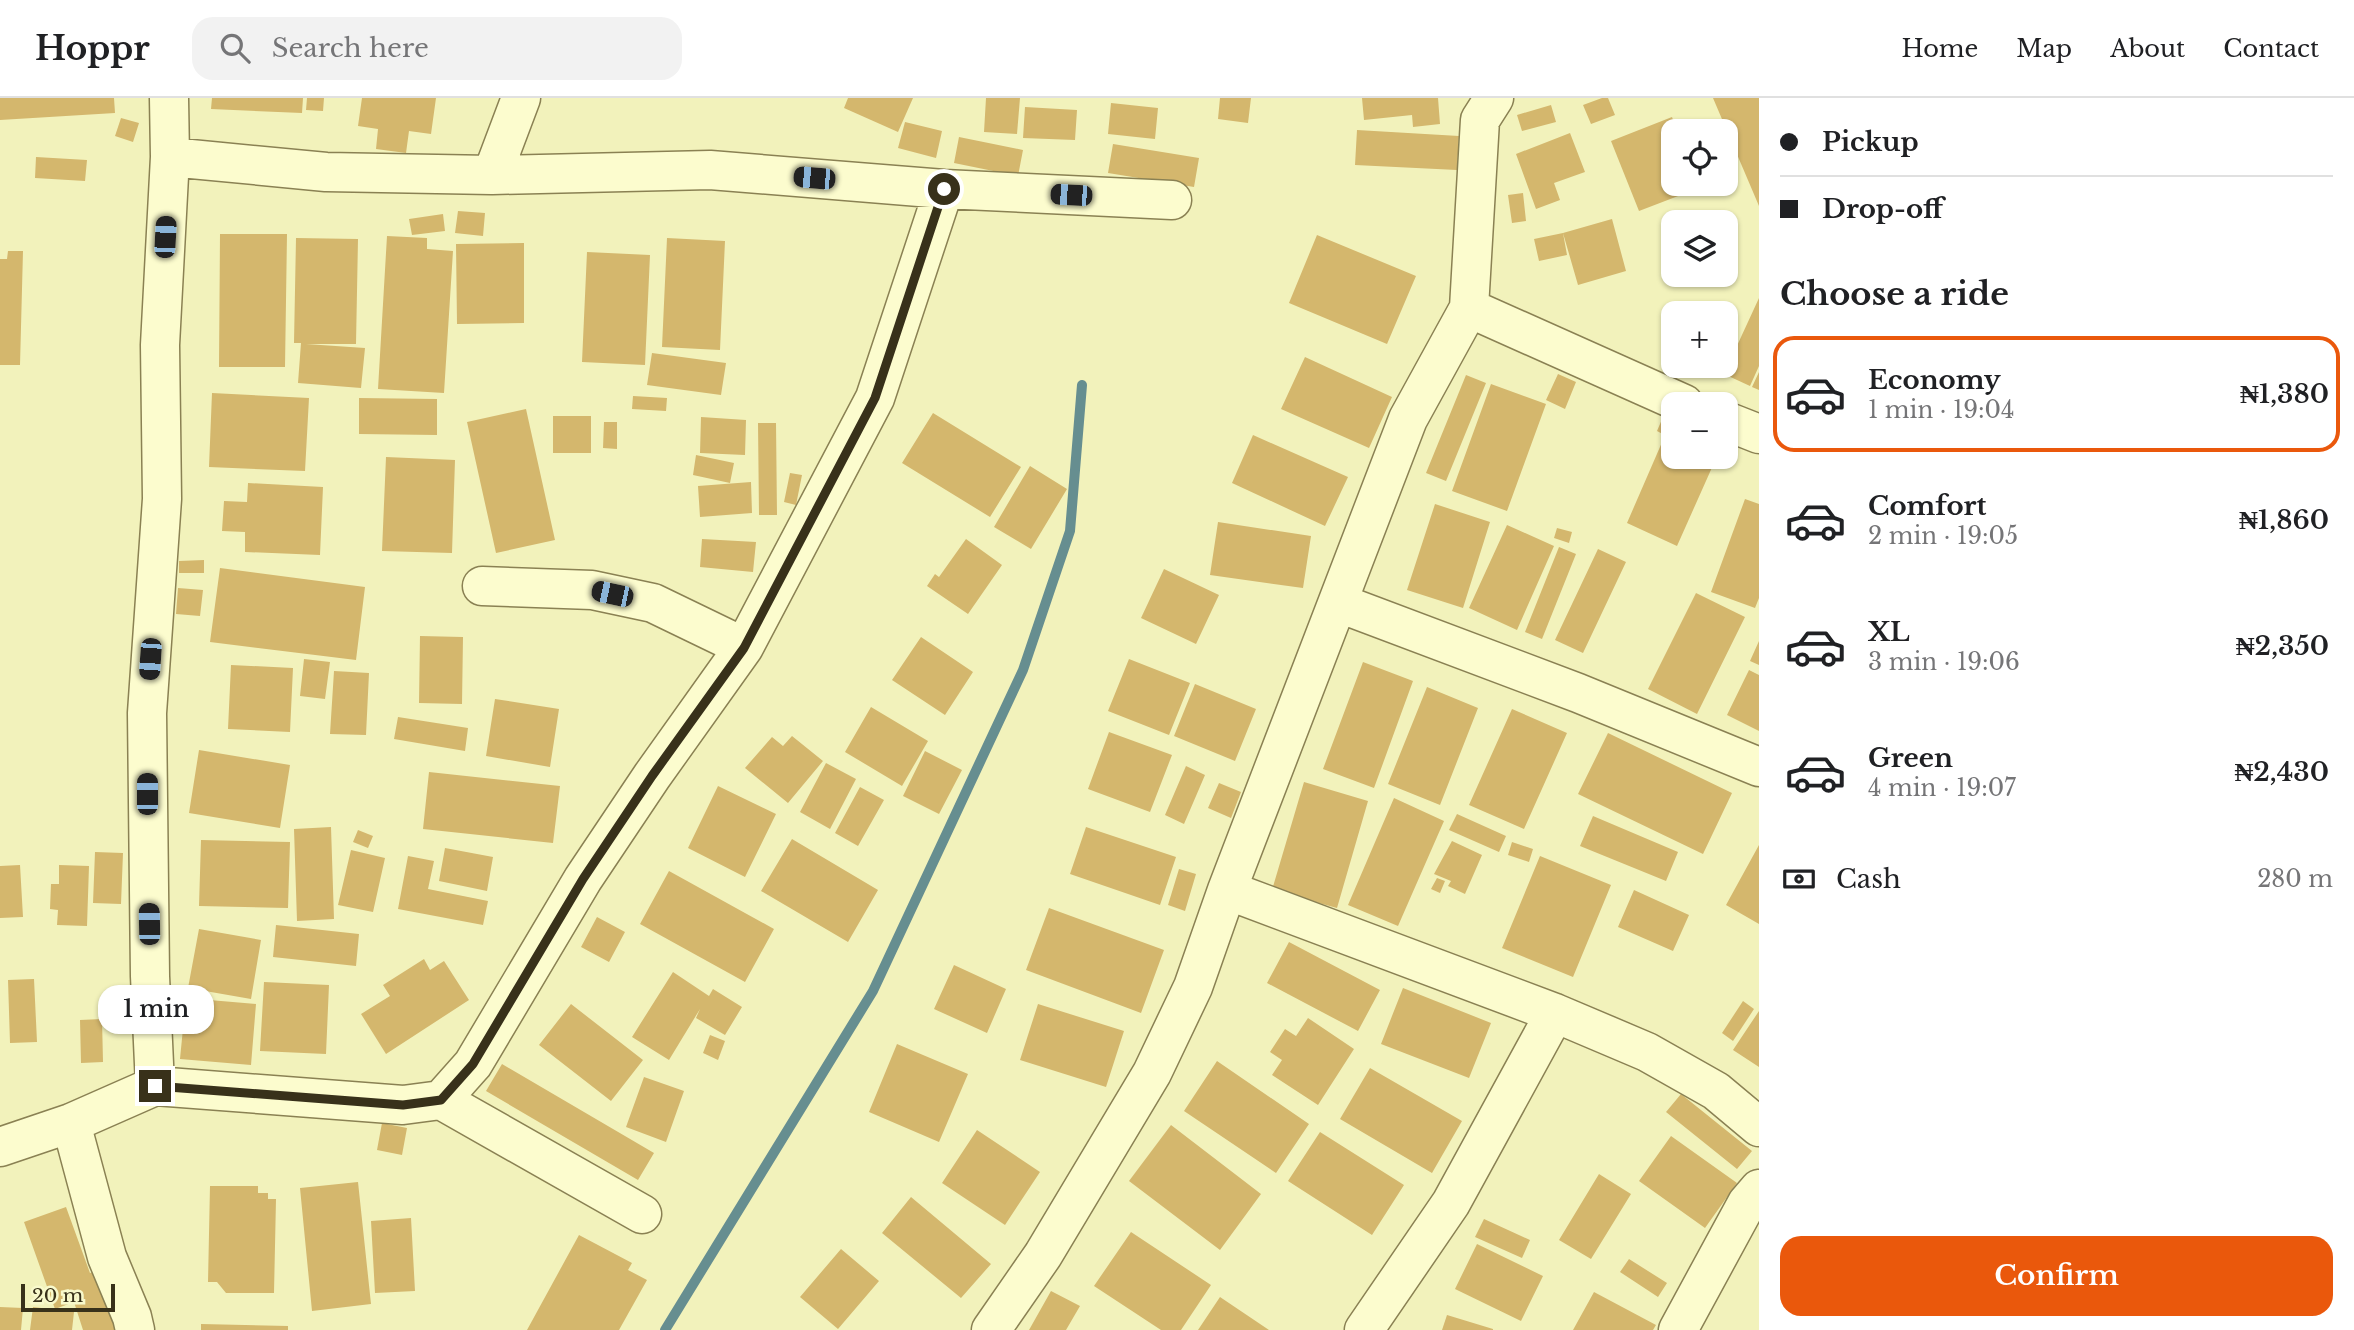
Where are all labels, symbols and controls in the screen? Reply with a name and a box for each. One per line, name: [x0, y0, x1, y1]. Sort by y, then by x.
search box: [192, 17, 682, 80]
text: Hoppr: [35, 28, 150, 69]
icon: search: [216, 29, 254, 67]
text: Search here: [272, 32, 429, 64]
text: Home: [1902, 34, 1978, 63]
text: Map: [2016, 34, 2072, 63]
text: About: [2110, 34, 2185, 63]
text: Contact: [2223, 34, 2319, 63]
map controls: [1661, 119, 1738, 469]
button: locate: [1661, 119, 1738, 196]
text: Pickup: [1822, 126, 1919, 158]
car: [793, 166, 836, 190]
route start: [928, 173, 960, 205]
car: [1050, 183, 1093, 207]
text: Drop-off: [1822, 193, 1943, 225]
button: layers: [1661, 210, 1738, 287]
car: [154, 215, 177, 259]
text: Choose a ride: [1780, 274, 2009, 314]
button: +: [1661, 301, 1738, 378]
icon: car: [1784, 363, 1847, 426]
text: Economy: [1868, 364, 2001, 396]
text: ₦1,380: [2240, 378, 2329, 410]
button: −: [1661, 392, 1738, 469]
text: 1 min · 19:04: [1868, 396, 2014, 424]
icon: car: [1784, 489, 1847, 552]
text: Comfort: [1868, 490, 1986, 522]
text: ₦1,860: [2239, 504, 2329, 536]
text: 2 min · 19:05: [1868, 522, 2018, 550]
car: [590, 579, 635, 609]
icon: car: [1784, 615, 1847, 678]
text: XL: [1868, 616, 1910, 648]
text: ₦2,350: [2236, 630, 2329, 662]
car: [139, 637, 162, 681]
text: 3 min · 19:06: [1868, 648, 2020, 676]
icon: car: [1784, 741, 1847, 804]
text: Green: [1868, 742, 1953, 774]
text: ₦2,430: [2234, 756, 2329, 788]
car: [137, 773, 158, 815]
text: 4 min · 19:07: [1868, 774, 2016, 802]
icon: cash: [1780, 860, 1818, 898]
text: Cash: [1836, 863, 1901, 895]
text: 280 m: [2257, 865, 2333, 893]
car: [139, 903, 160, 945]
callout: 1 min: [97, 984, 213, 1034]
text: 1 min: [123, 995, 189, 1023]
route end: [139, 1070, 171, 1102]
button: Confirm: [1780, 1236, 2333, 1316]
scale bar: [21, 1281, 116, 1313]
text: 20 m: [32, 1284, 83, 1307]

